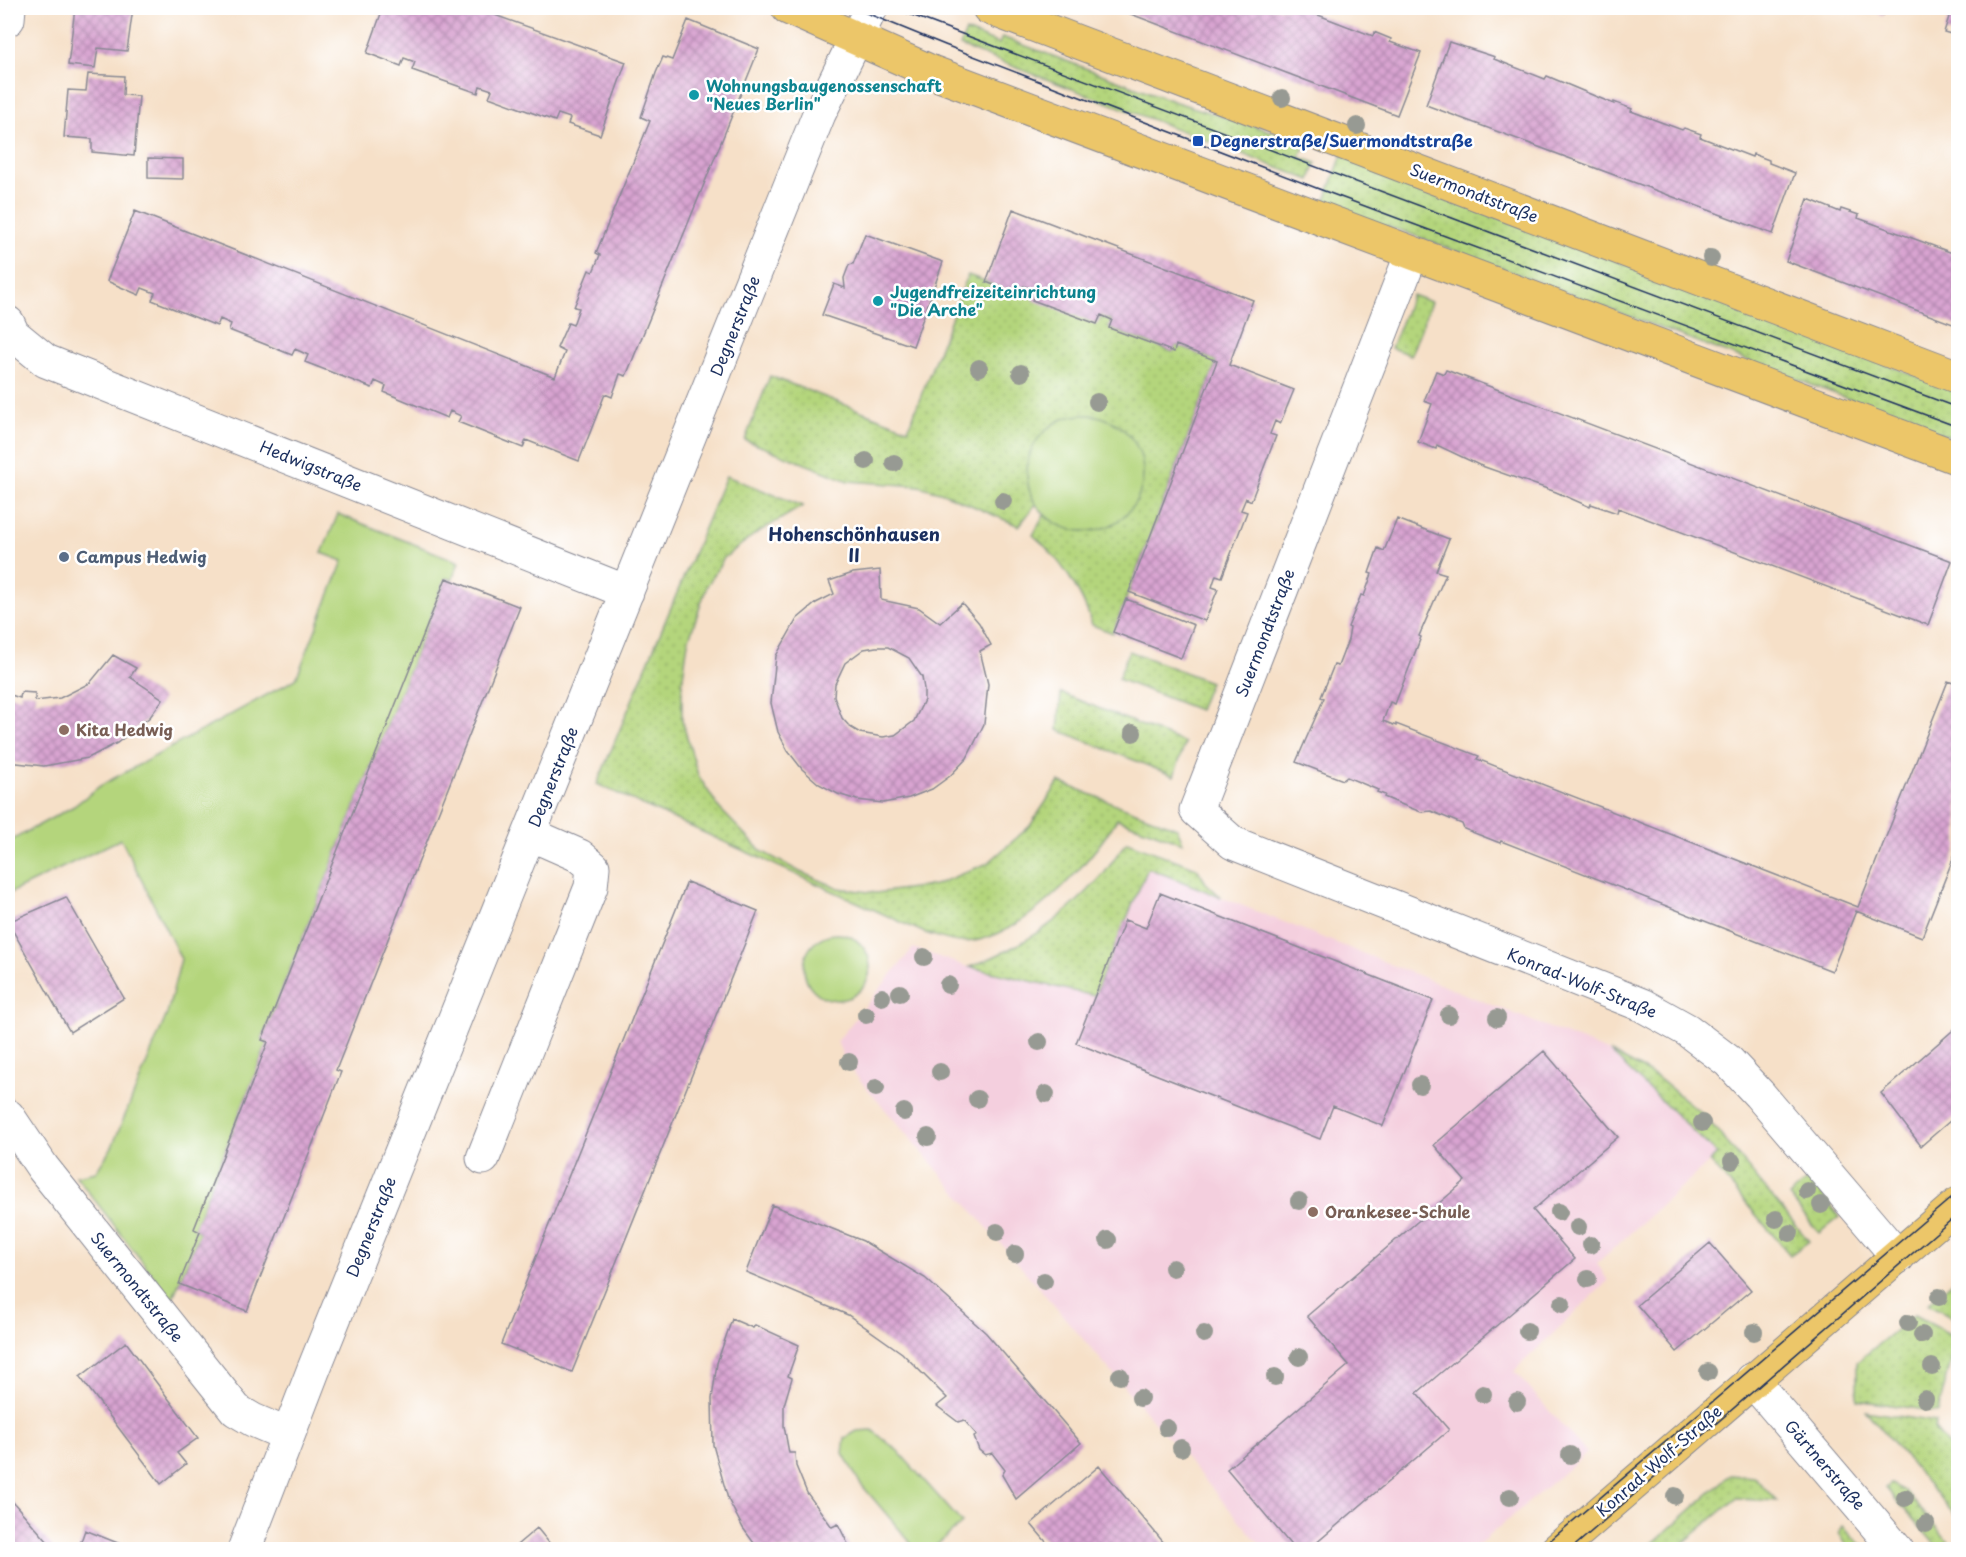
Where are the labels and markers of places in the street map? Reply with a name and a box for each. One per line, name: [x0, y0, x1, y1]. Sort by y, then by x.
place label: Wohnungsbaugenossenschaft "Neues Berlin": [706, 73, 942, 115]
marker: Wohnungsbaugenossenschaft "Neues Berlin": [687, 88, 701, 102]
place label: Degnerstraße/Suermondtstraße: [1210, 128, 1473, 152]
marker: Degnerstraße/Suermondtstraße: [1191, 134, 1205, 148]
place label: Jugendfreizeiteinrichtung "Die Arche": [890, 279, 1096, 321]
marker: Jugendfreizeiteinrichtung "Die Arche": [871, 294, 885, 308]
place label: Campus Hedwig: [76, 544, 207, 568]
marker: Campus Hedwig: [57, 550, 71, 564]
place label: Kita Hedwig: [76, 717, 173, 741]
marker: Kita Hedwig: [57, 723, 71, 737]
place label: Orankesee-Schule: [1325, 1199, 1470, 1223]
marker: Orankesee-Schule: [1306, 1205, 1320, 1219]

